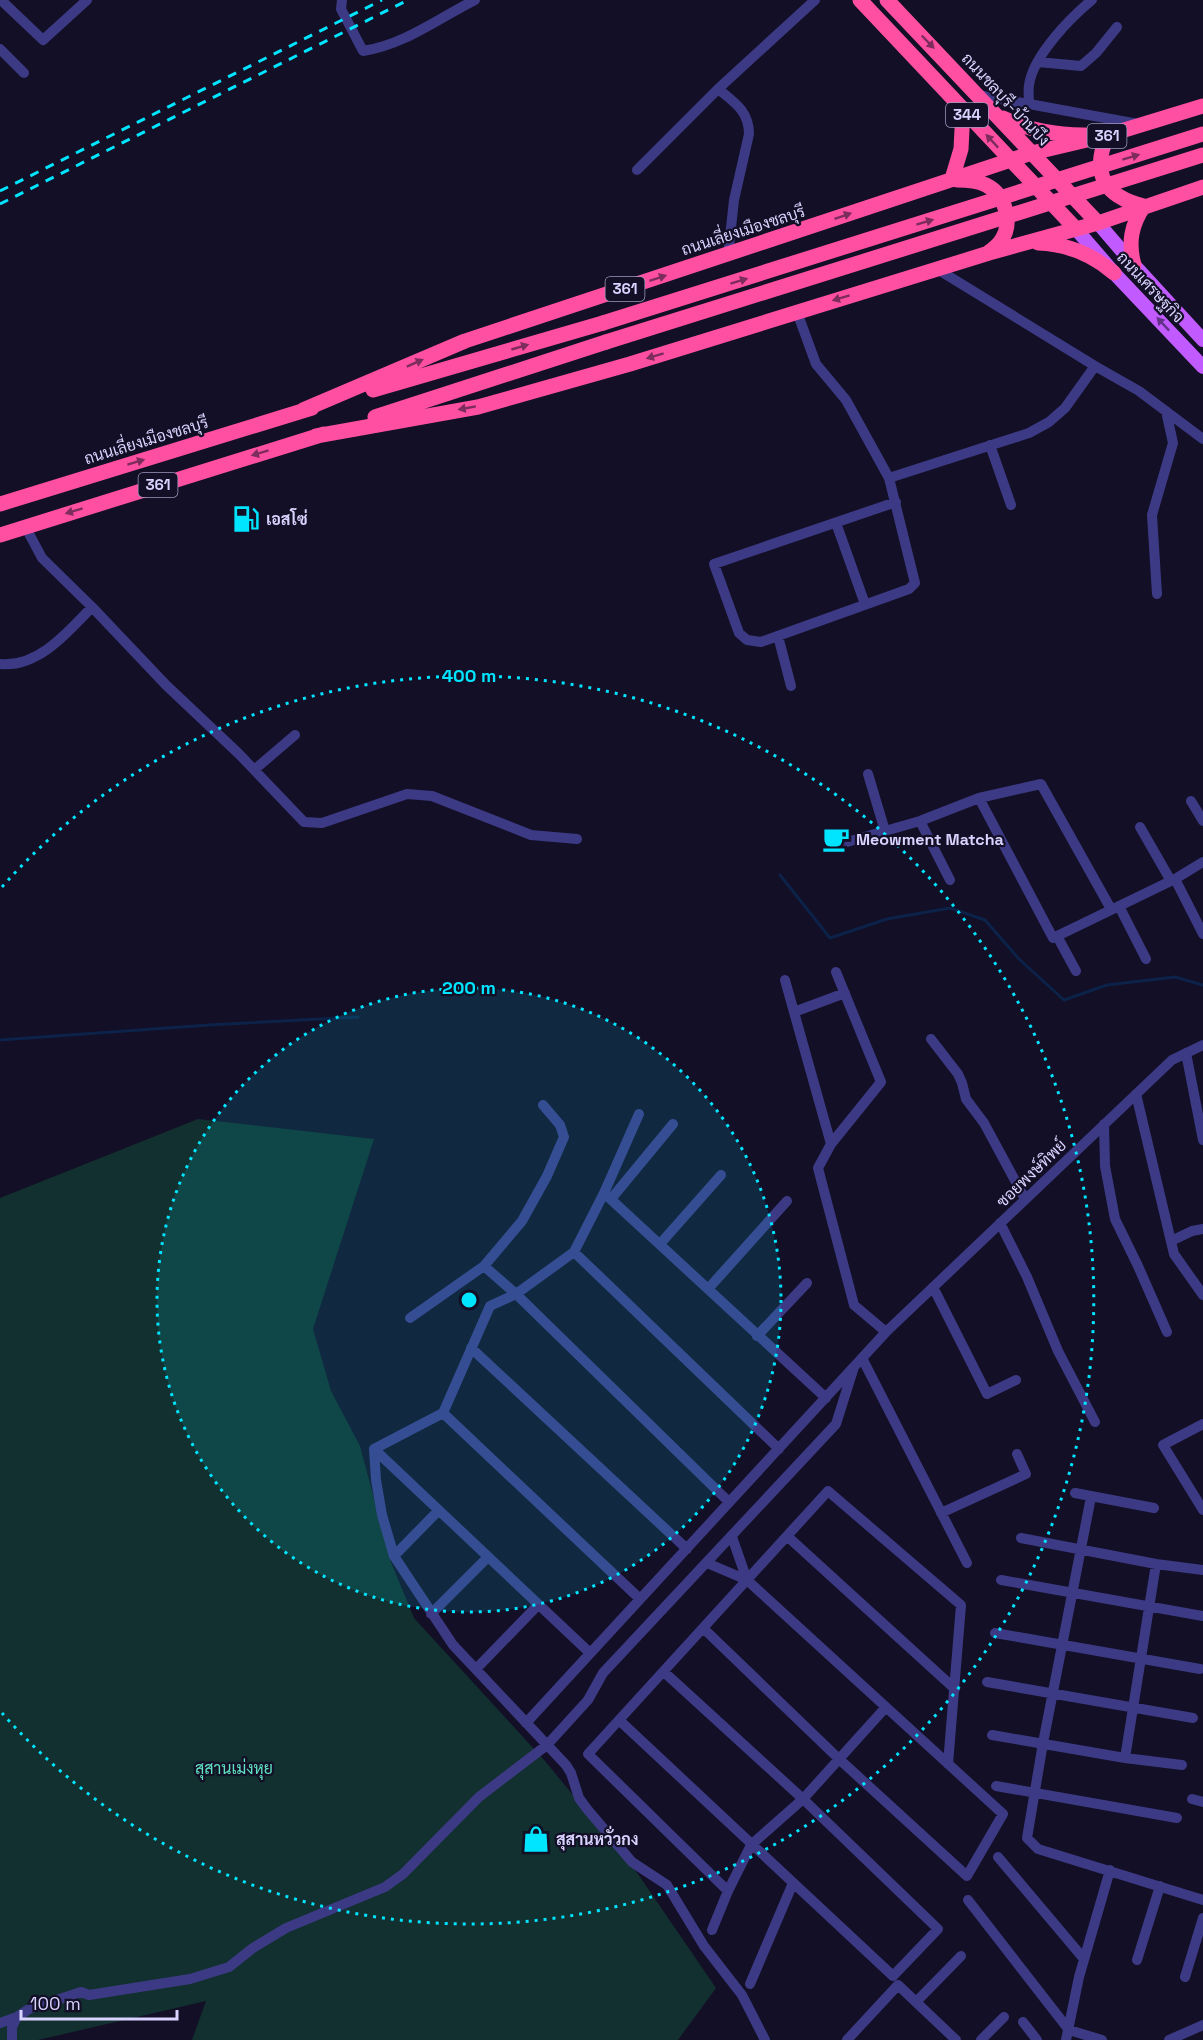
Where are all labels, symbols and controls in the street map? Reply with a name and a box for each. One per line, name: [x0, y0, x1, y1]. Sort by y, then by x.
one-way arrow: [921, 35, 935, 50]
street label: ถนนชลบุรี-บ้านบึง: [956, 48, 1055, 151]
road number: 344: [946, 103, 988, 127]
road number: 361: [1088, 124, 1126, 148]
one-way arrow: [985, 134, 999, 149]
one-way arrow: [1122, 152, 1140, 161]
street label: ถนนเลี่ยงเมืองชลบุรี: [677, 197, 808, 261]
one-way arrow: [834, 210, 852, 220]
one-way arrow: [916, 217, 934, 226]
street label: ถนนเศรษฐกิจ: [1112, 247, 1189, 327]
one-way arrow: [649, 272, 667, 282]
one-way arrow: [730, 276, 748, 285]
road number: 361: [606, 277, 644, 301]
one-way arrow: [832, 294, 850, 304]
one-way arrow: [1156, 317, 1170, 332]
one-way arrow: [511, 342, 529, 351]
one-way arrow: [646, 352, 664, 361]
one-way arrow: [406, 358, 424, 368]
one-way arrow: [457, 404, 476, 413]
street label: ถนนเลี่ยงเมืองชลบุรี: [80, 408, 211, 470]
one-way arrow: [251, 449, 269, 459]
one-way arrow: [127, 457, 145, 466]
road number: 361: [138, 473, 178, 497]
fuel station icon: เอสโซ่: [231, 504, 261, 534]
one-way arrow: [65, 507, 83, 516]
place label: เอสโซ่: [266, 508, 308, 530]
text: 400 m: [442, 664, 496, 687]
cafe icon: Meowment Matcha: [821, 824, 851, 854]
place label: Meowment Matcha: [856, 829, 1004, 850]
text: 200 m: [442, 976, 496, 999]
street label: ซอยพงษ์ทิพย์: [991, 1133, 1071, 1212]
centre of rings: [459, 1290, 479, 1310]
park label: สุสานเม่งหุย: [195, 1758, 273, 1780]
shop icon: สุสานหวั่วกง: [521, 1824, 551, 1854]
place label: สุสานหวั่วกง: [556, 1825, 638, 1851]
scale bar: [21, 1983, 177, 2021]
text: 100 m: [30, 1992, 81, 2015]

